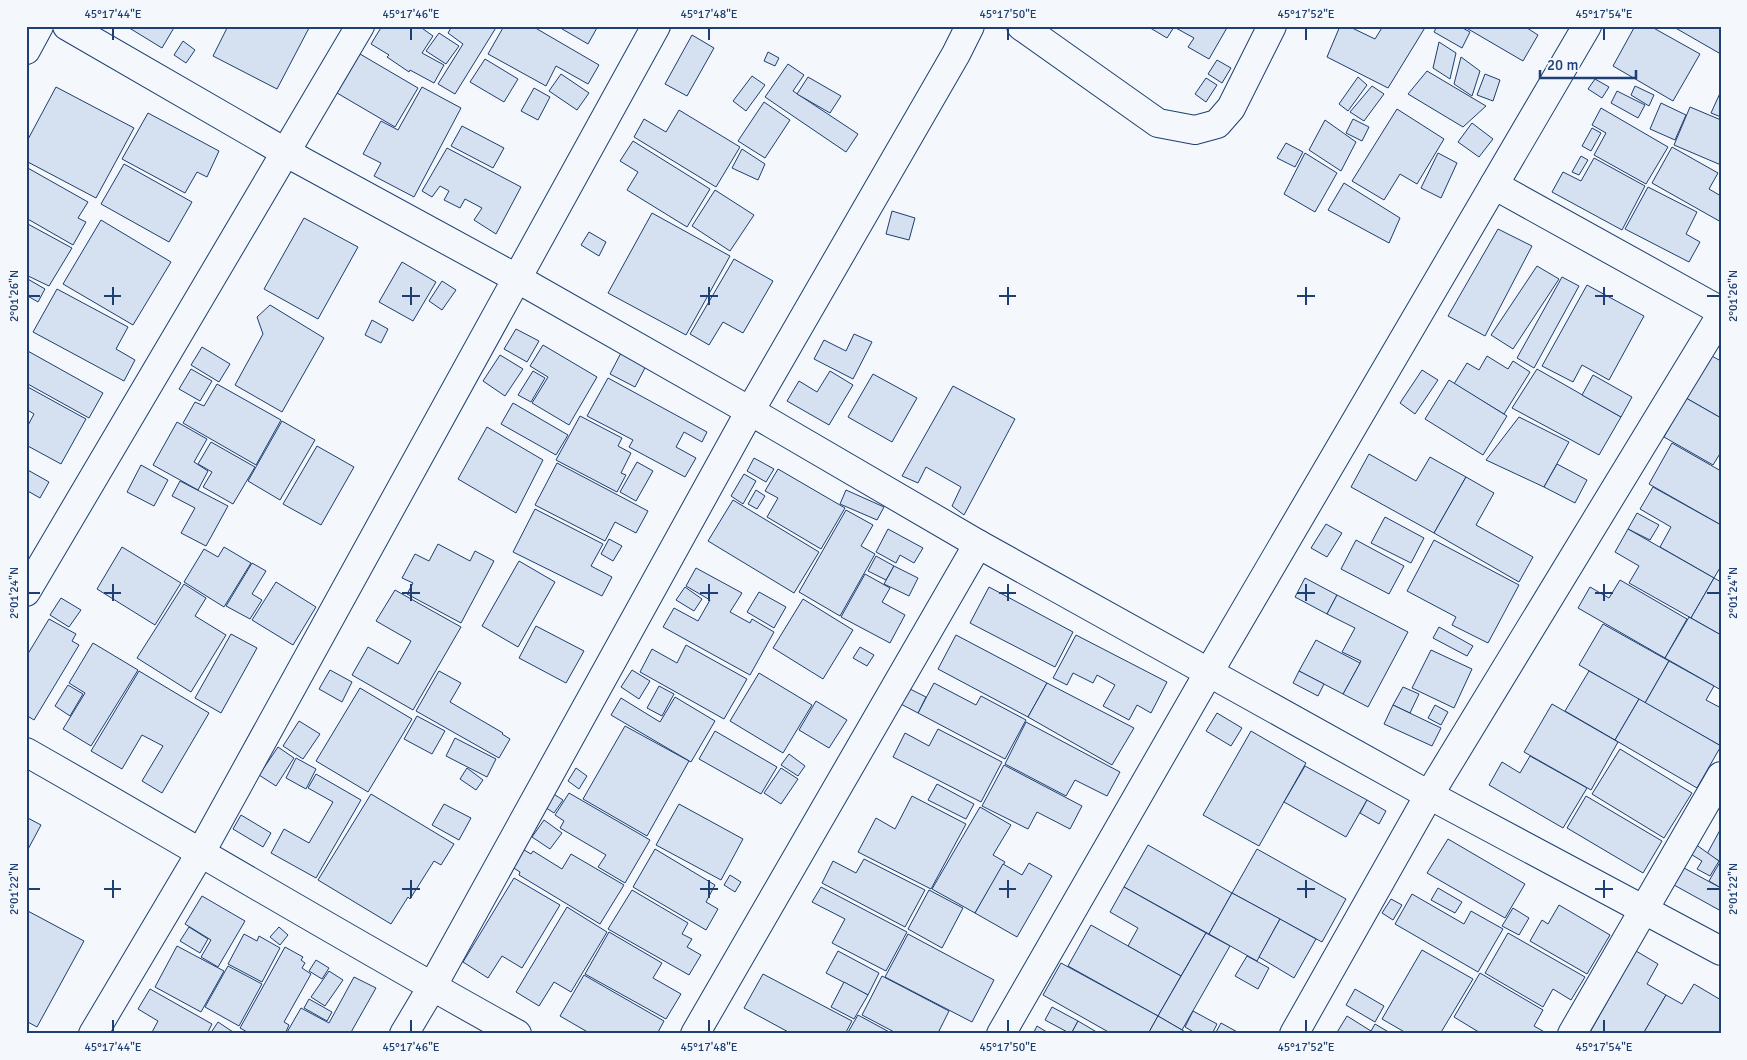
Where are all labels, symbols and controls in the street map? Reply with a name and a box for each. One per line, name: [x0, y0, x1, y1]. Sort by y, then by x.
text: 45°17'44"E: [84, 7, 142, 22]
text: 45°17'46"E: [382, 7, 440, 22]
text: 45°17'48"E: [680, 7, 738, 22]
text: 45°17'50"E: [979, 7, 1037, 22]
text: 45°17'52"E: [1277, 7, 1335, 22]
text: 45°17'54"E: [1575, 7, 1633, 22]
scale bar: [1540, 48, 1636, 80]
text: 20 m: [1547, 56, 1578, 74]
text: 2°01'26"N: [7, 270, 22, 322]
text: 2°01'26"N: [1726, 270, 1741, 322]
text: 2°01'24"N: [7, 567, 22, 619]
text: 2°01'24"N: [1726, 567, 1741, 619]
text: 2°01'22"N: [7, 863, 22, 915]
text: 2°01'22"N: [1726, 863, 1741, 915]
text: 45°17'44"E: [84, 1040, 142, 1055]
text: 45°17'46"E: [382, 1040, 440, 1055]
text: 45°17'48"E: [680, 1040, 738, 1055]
text: 45°17'50"E: [979, 1040, 1037, 1055]
text: 45°17'52"E: [1277, 1040, 1335, 1055]
text: 45°17'54"E: [1575, 1040, 1633, 1055]

